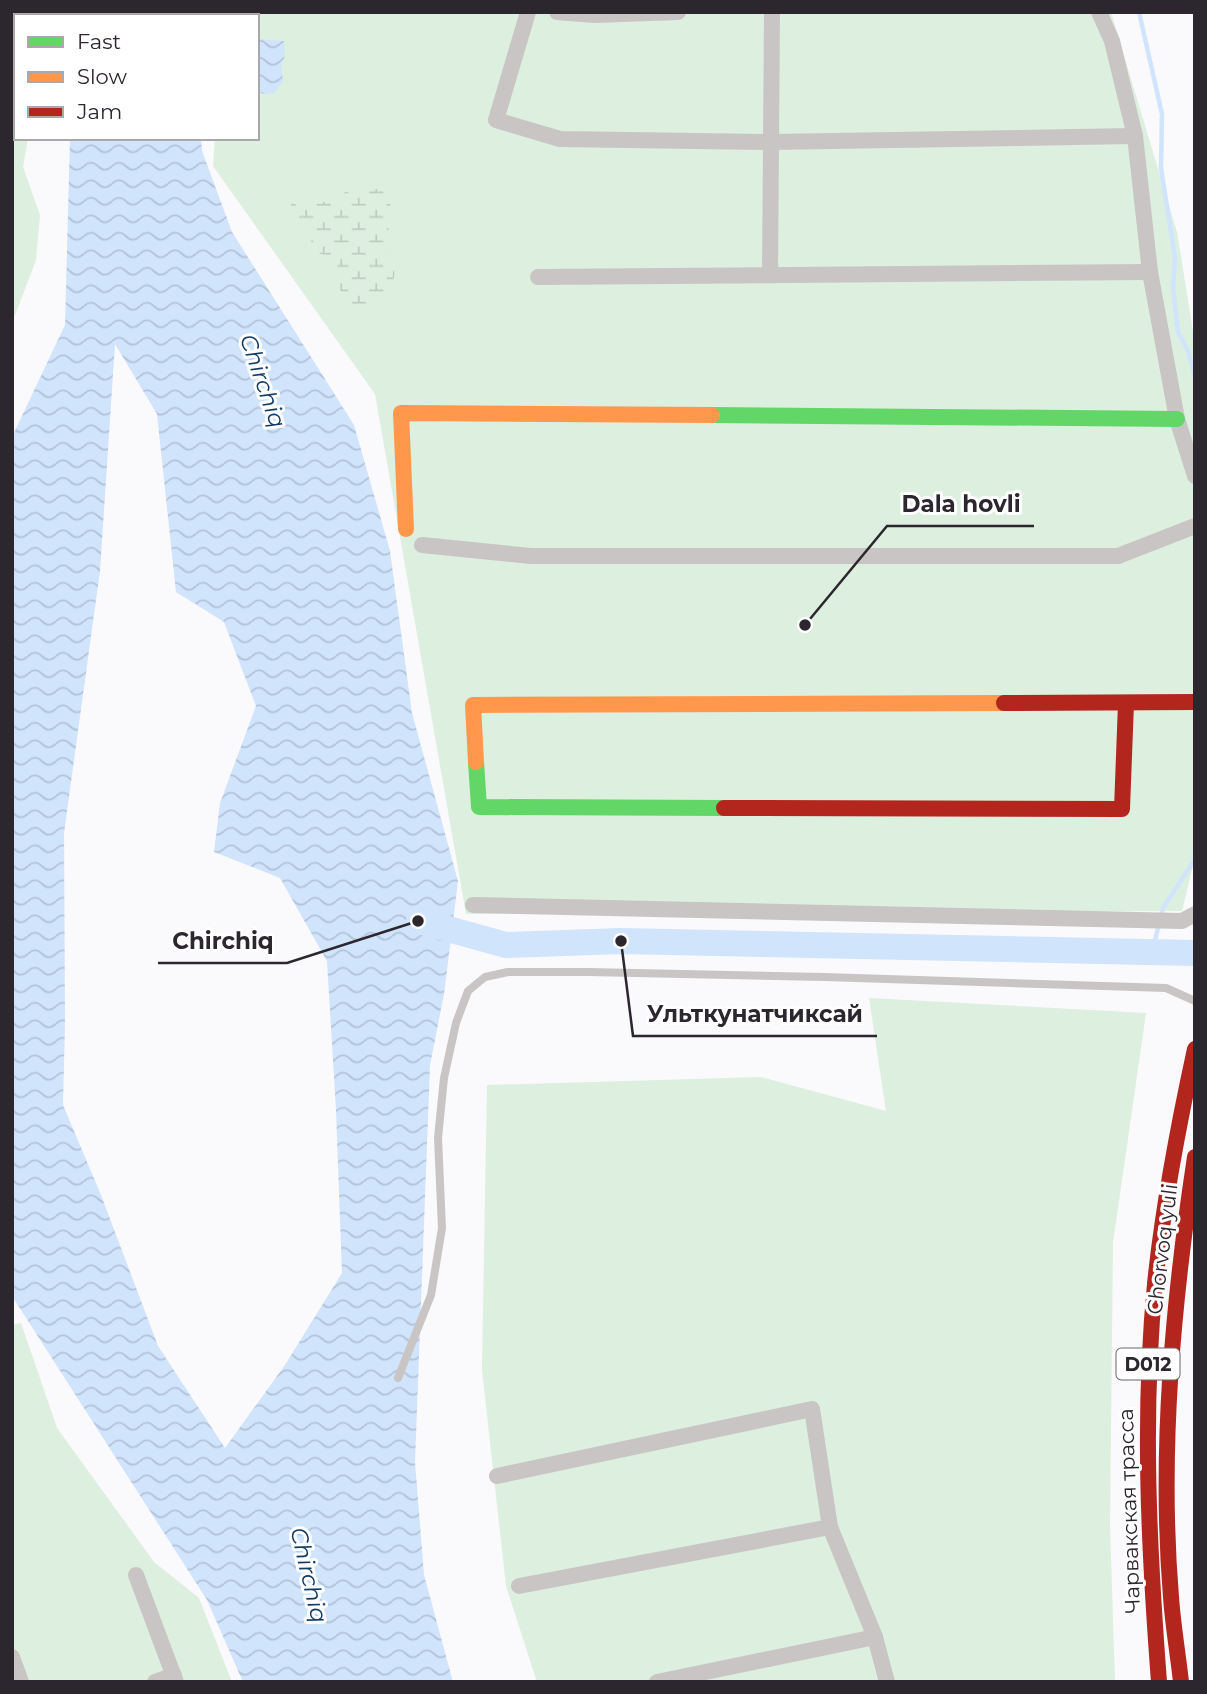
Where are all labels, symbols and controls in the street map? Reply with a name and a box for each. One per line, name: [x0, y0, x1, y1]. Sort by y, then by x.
legend: [14, 14, 259, 140]
text: Fast: [77, 29, 121, 54]
text: Slow: [77, 64, 127, 89]
text: Jam: [76, 99, 122, 124]
water label: Chirchiq: [234, 330, 292, 432]
callout: Dala hovli: [887, 482, 1034, 526]
text: Dala hovli: [901, 490, 1021, 518]
callout: Chirchiq: [158, 919, 287, 963]
text: Chirchiq: [172, 927, 274, 955]
callout: Ульткунатчиксай: [633, 992, 877, 1036]
text: Ульткунатчиксай: [647, 1000, 863, 1028]
street label: Chorvoq yuli: [1142, 1182, 1182, 1316]
road number: D012: [1116, 1348, 1180, 1380]
street label: Чарвакская трасса: [1113, 1408, 1145, 1614]
water label: Chirchiq: [284, 1524, 334, 1626]

